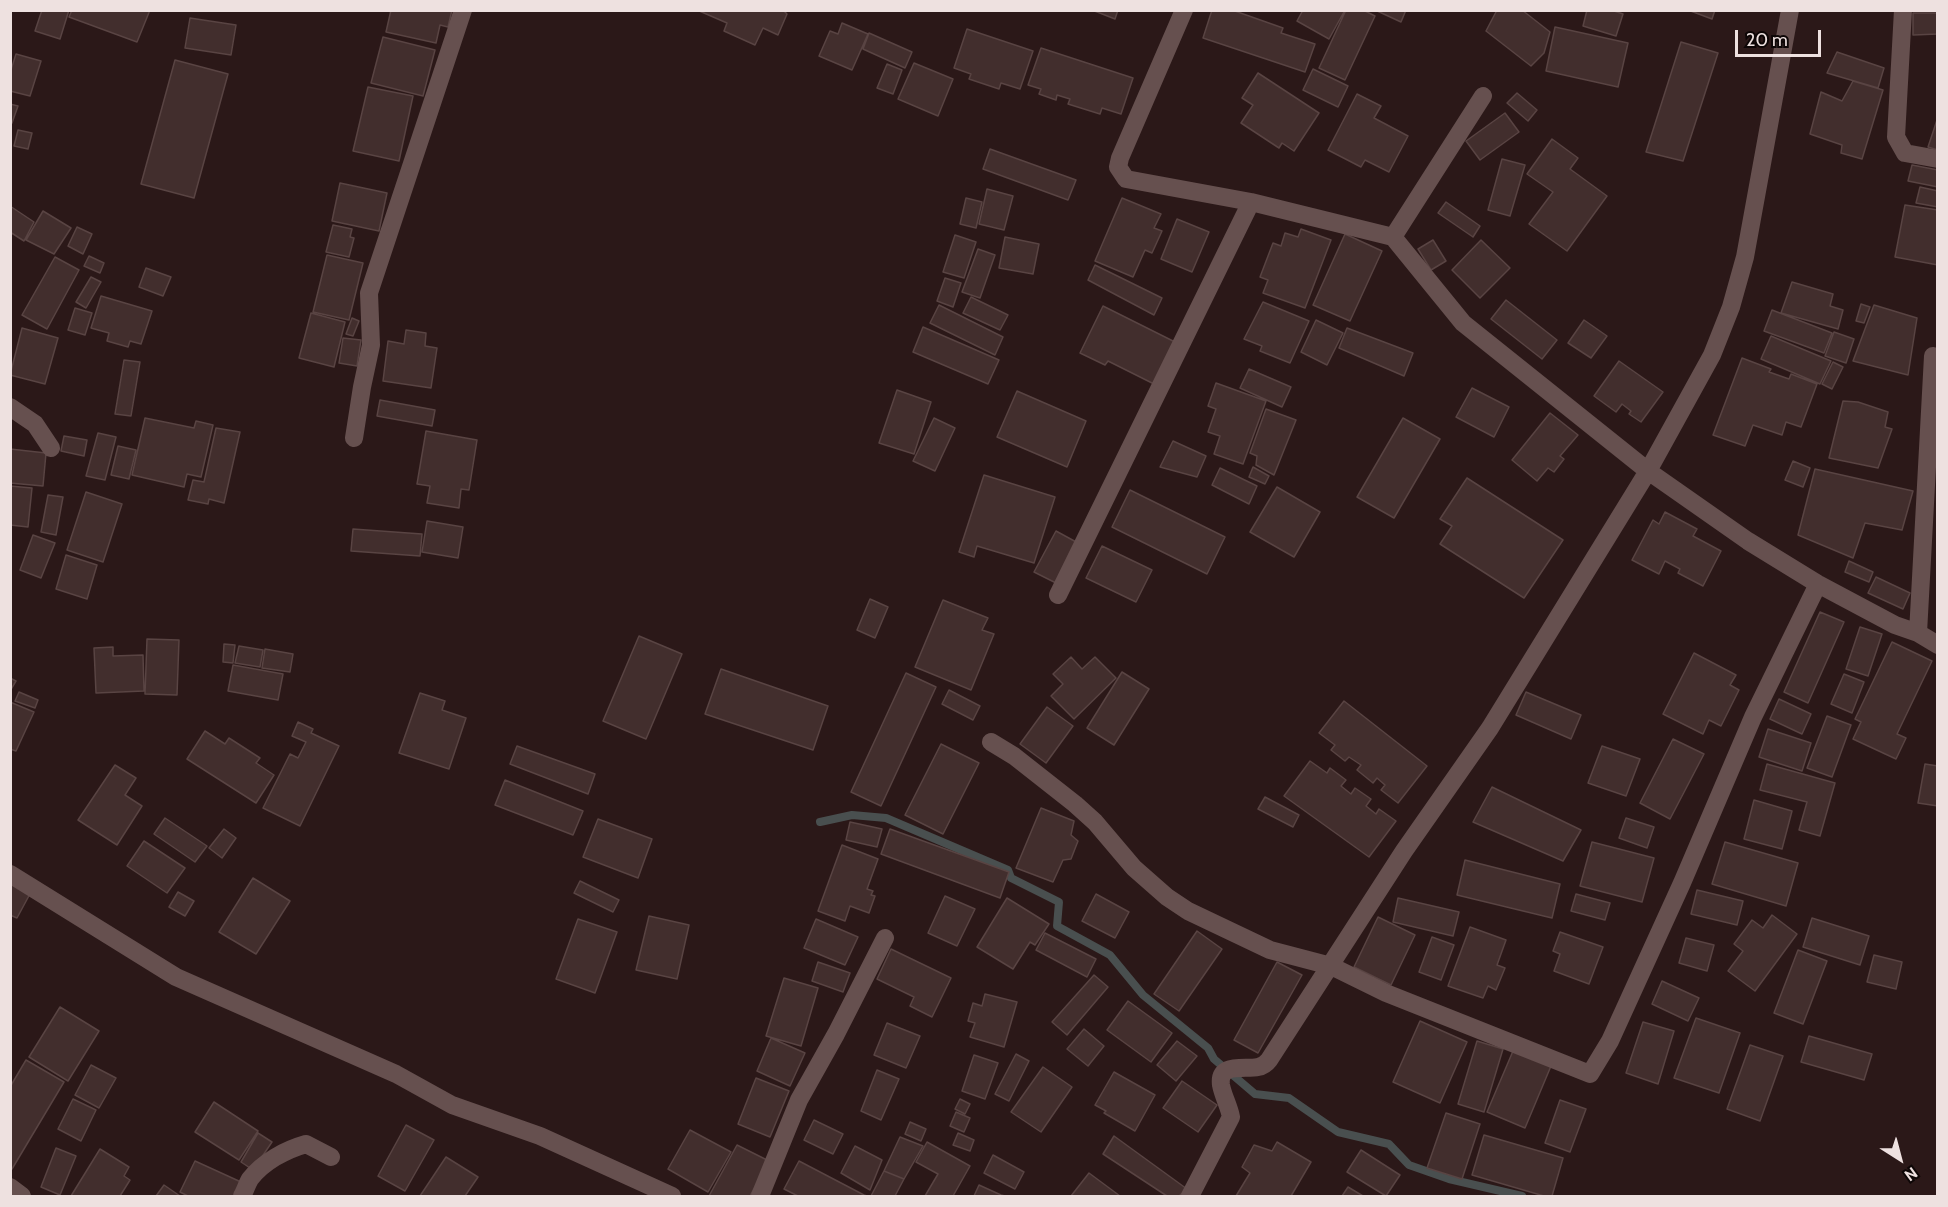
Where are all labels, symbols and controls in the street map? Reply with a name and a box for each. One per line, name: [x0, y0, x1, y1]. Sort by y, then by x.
scale bar: [1738, 18, 1824, 56]
text: 20 m: [1746, 29, 1788, 51]
north arrow: [1870, 1129, 1930, 1189]
text: N: [1901, 1163, 1921, 1185]

